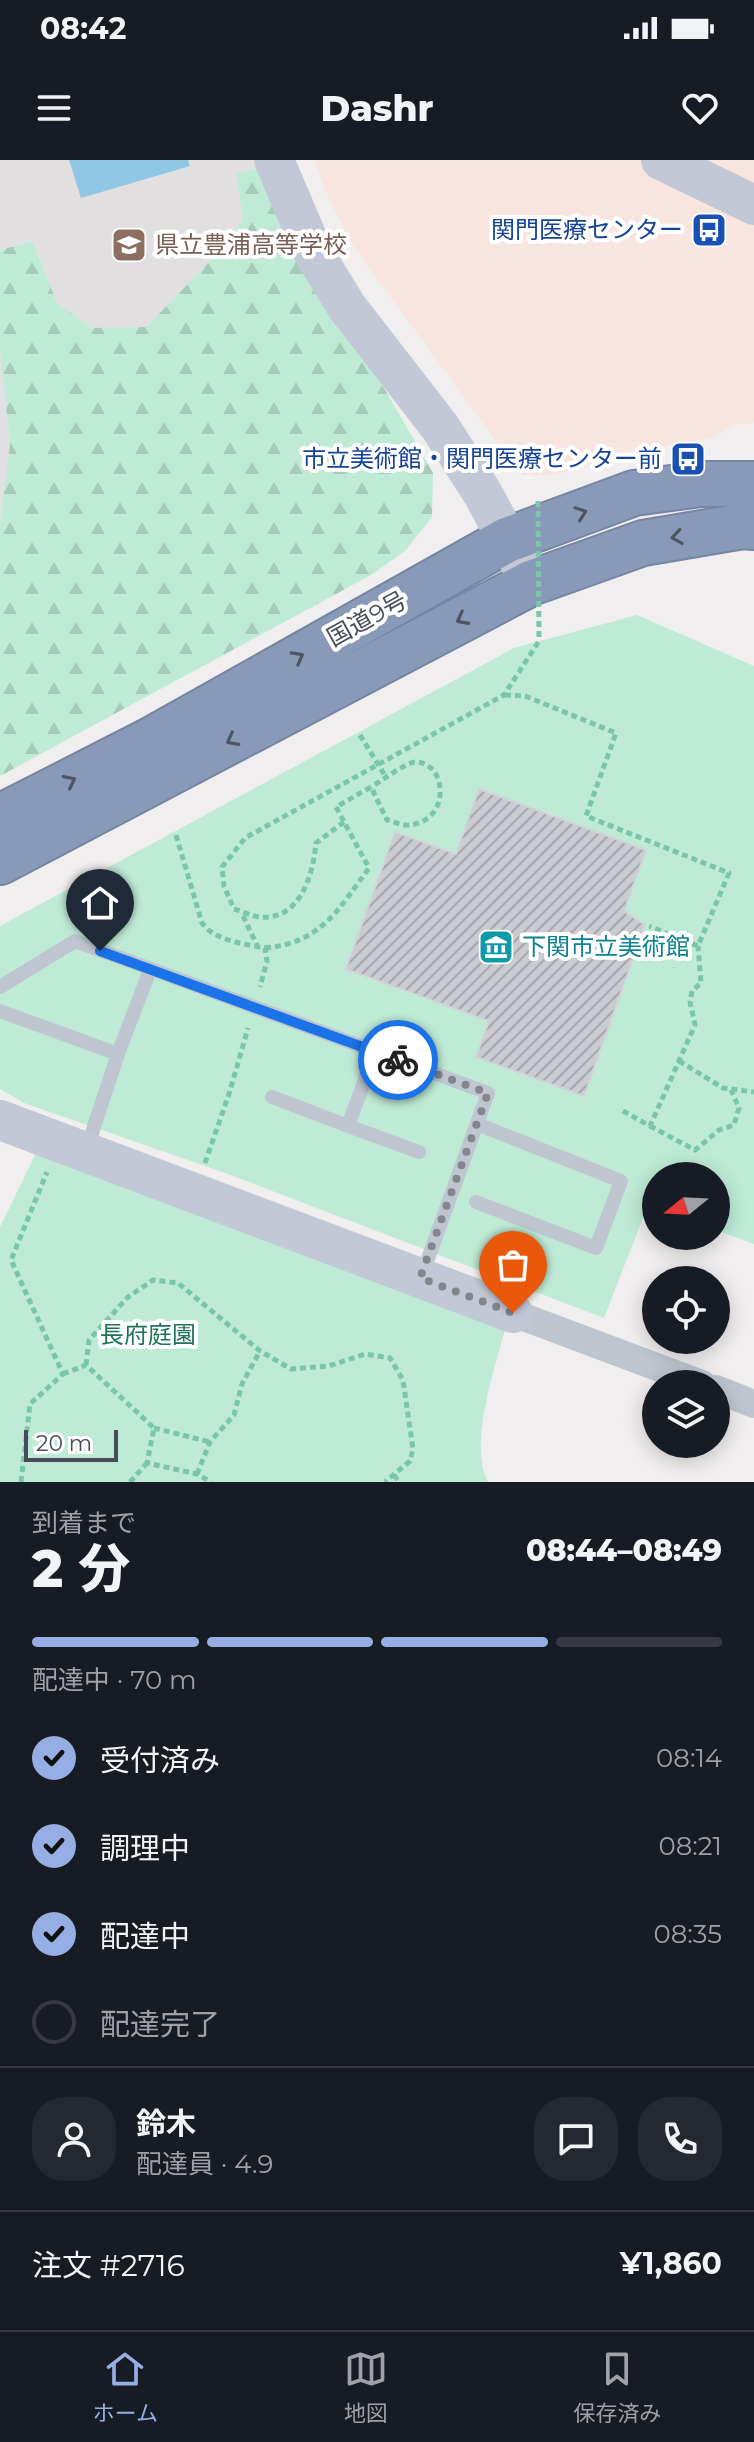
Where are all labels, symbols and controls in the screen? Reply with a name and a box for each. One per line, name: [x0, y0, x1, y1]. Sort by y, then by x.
text: 08:42: [40, 10, 126, 47]
icon: menu: [32, 86, 76, 130]
text: Dashr: [320, 86, 434, 130]
icon: heart: [678, 86, 722, 130]
bus stop icon: 関門医療センター: [690, 211, 728, 249]
place label: 関門医療センター: [491, 215, 683, 244]
school or university icon: 県立豊浦高等学校: [110, 226, 148, 264]
place label: 県立豊浦高等学校: [155, 230, 347, 259]
bus stop icon: 市立美術館・関門医療センター前: [669, 440, 707, 478]
place label: 市立美術館・関門医療センター前: [302, 444, 662, 473]
one-way arrow: [573, 506, 587, 523]
one-way arrow: [670, 528, 684, 545]
street label: 国道9号: [322, 585, 412, 652]
one-way arrow: [455, 609, 470, 624]
one-way arrow: [289, 651, 304, 667]
one-way arrow: [225, 730, 240, 745]
one-way arrow: [61, 776, 76, 791]
pin: [66, 869, 134, 951]
icon: home: [78, 881, 122, 925]
museum icon: 下関市立美術館: [477, 928, 515, 966]
place label: 下関市立美術館: [522, 932, 690, 961]
courier: [358, 1020, 438, 1100]
icon: bike: [376, 1038, 420, 1082]
north arrow: [642, 1162, 730, 1250]
map controls: [642, 1162, 730, 1458]
pin: [479, 1231, 547, 1313]
icon: bag: [491, 1243, 535, 1287]
button: locate: [642, 1266, 730, 1354]
park label: 長府庭園: [100, 1320, 196, 1349]
button: layers: [642, 1370, 730, 1458]
scale bar: [24, 1426, 118, 1462]
text: 20 m: [36, 1430, 92, 1457]
text: 到着まで: [32, 1507, 136, 1539]
text: 08:44–08:49: [526, 1532, 722, 1569]
text: 2 分: [32, 1537, 130, 1600]
text: 配達中 · 70 m: [32, 1664, 197, 1696]
icon: check: [32, 1736, 76, 1780]
text: 受付済み: [100, 1742, 220, 1779]
text: 08:14: [656, 1742, 722, 1774]
icon: check: [32, 1824, 76, 1868]
text: 調理中: [100, 1830, 190, 1867]
text: 08:21: [659, 1830, 722, 1862]
icon: check: [32, 1912, 76, 1956]
text: 配達中: [100, 1918, 190, 1955]
text: 08:35: [654, 1918, 722, 1950]
text: 配達完了: [100, 2006, 220, 2043]
button: person: [32, 2097, 116, 2181]
button: chat: [534, 2097, 618, 2181]
button: phone: [638, 2097, 722, 2181]
text: 鈴木: [136, 2105, 196, 2142]
text: 配達員 · 4.9: [136, 2148, 273, 2180]
text: ¥1,860: [620, 2245, 722, 2282]
text: 注文 #2716: [32, 2247, 185, 2284]
tab: ホーム: [93, 2347, 158, 2427]
tab: 地図: [344, 2347, 388, 2427]
tab: 保存済み: [573, 2347, 661, 2427]

